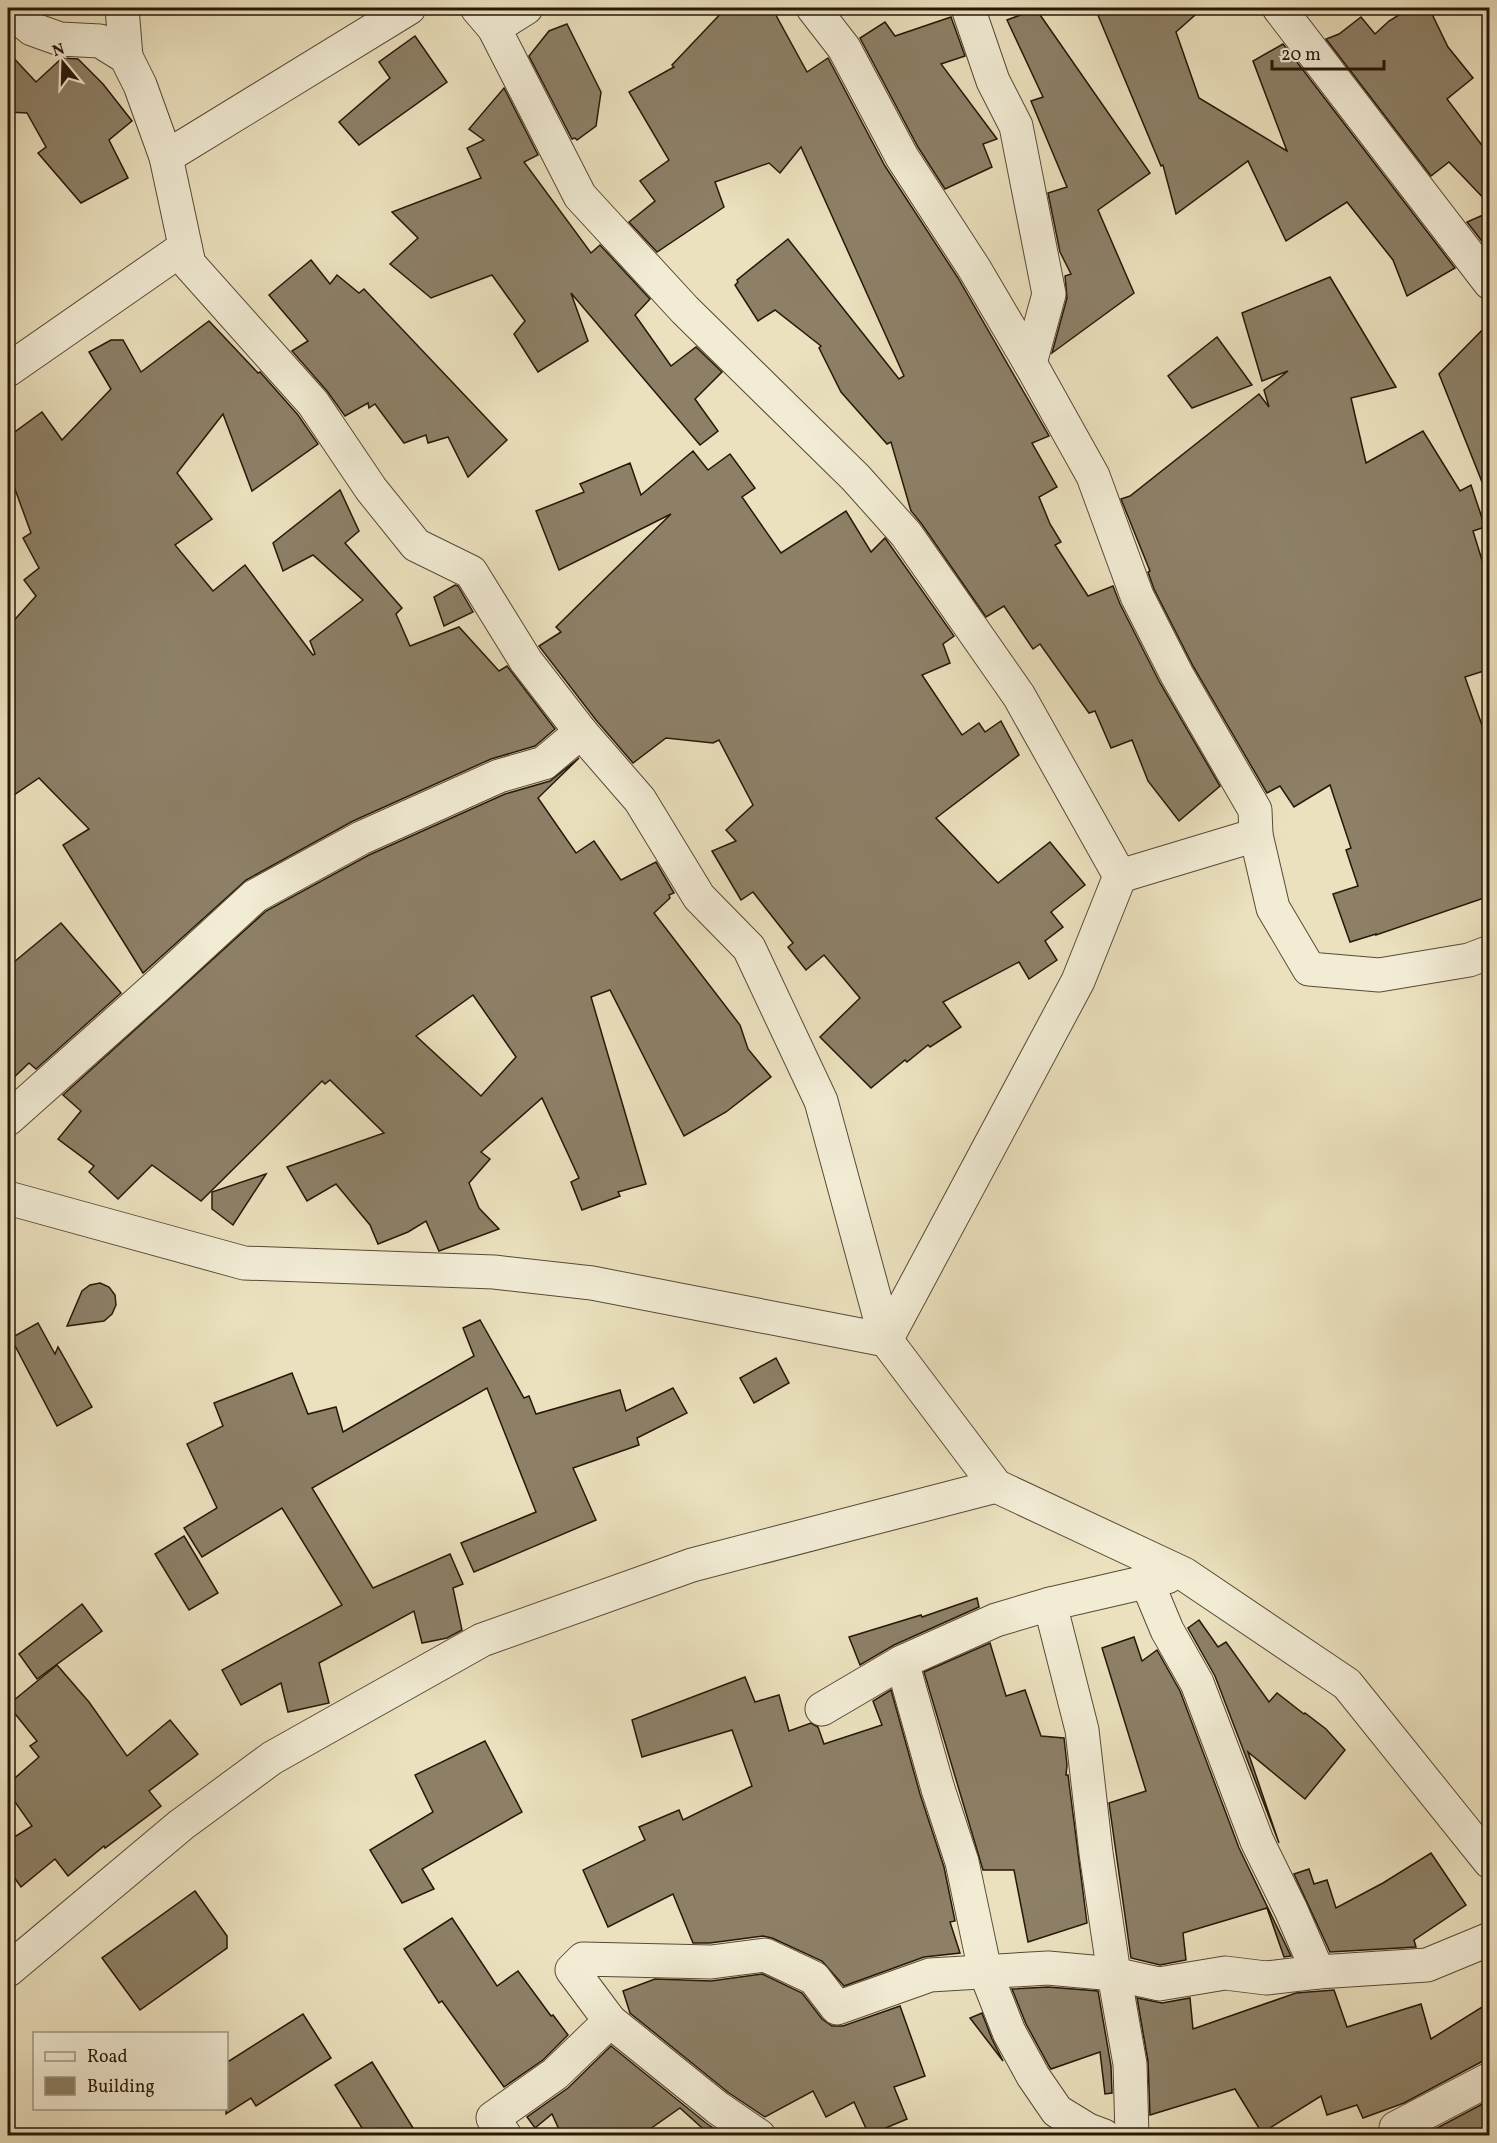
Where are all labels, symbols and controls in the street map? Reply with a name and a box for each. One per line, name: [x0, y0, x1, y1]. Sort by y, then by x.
north arrow: [33, 33, 93, 93]
scale bar: [1272, 33, 1384, 71]
text: N: [50, 38, 68, 63]
text: 20 m: [1281, 43, 1321, 68]
legend: [33, 2032, 228, 2110]
text: Road: [87, 2045, 128, 2070]
text: Building: [87, 2075, 155, 2100]

